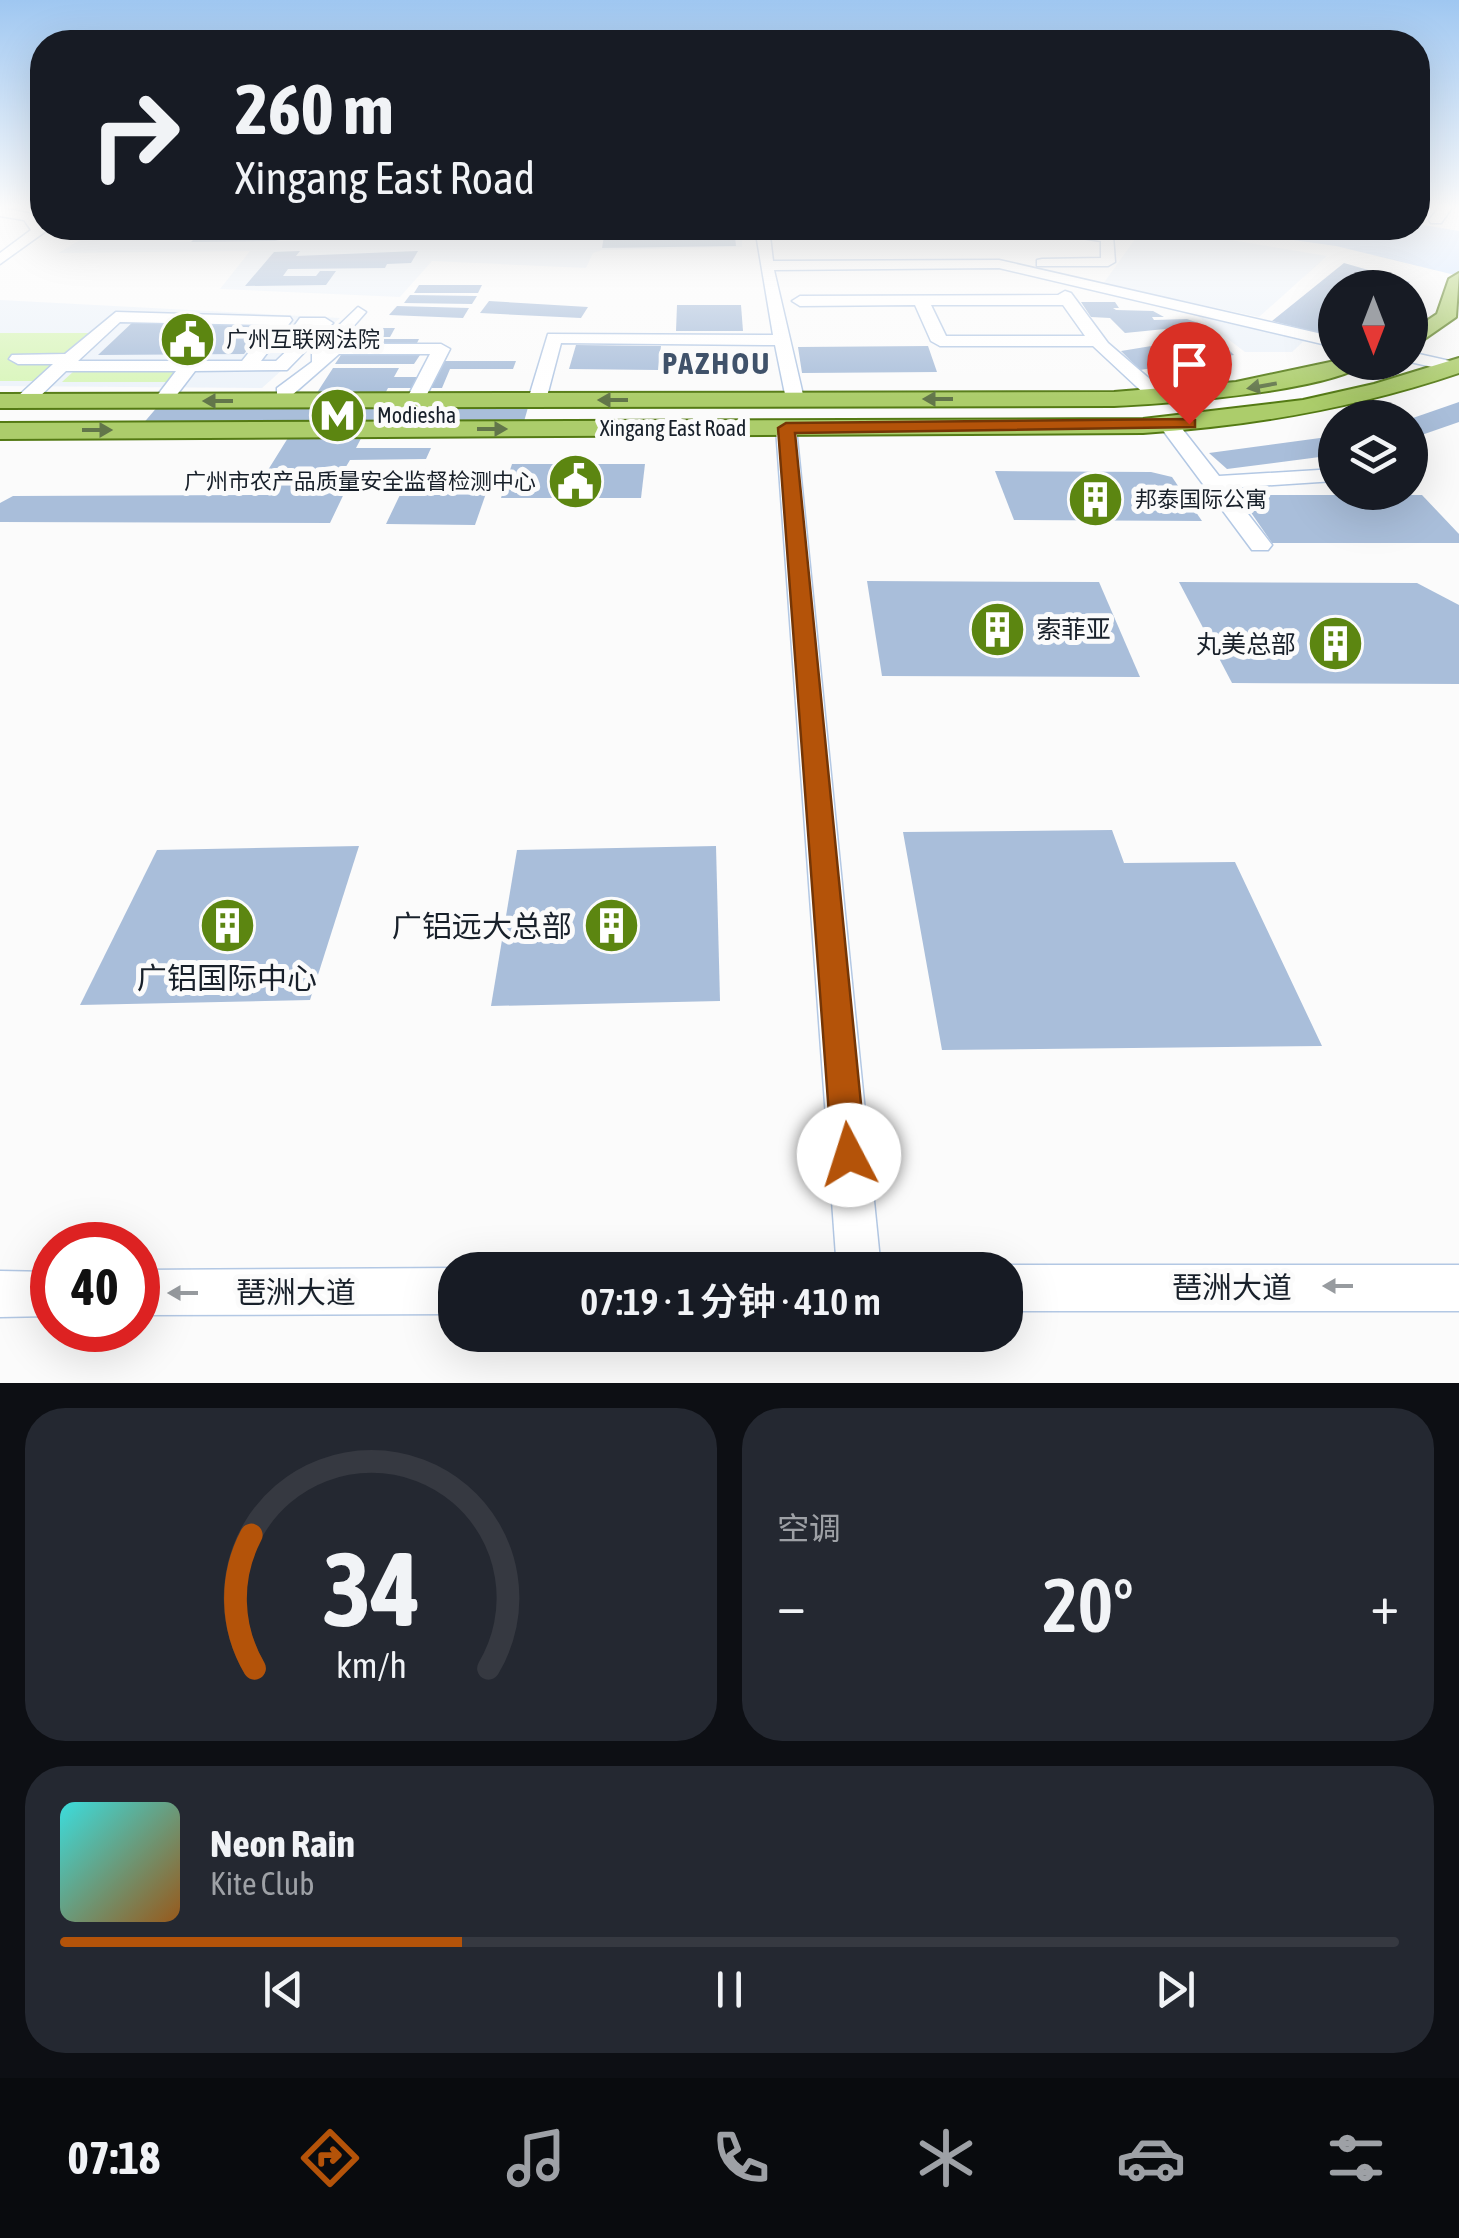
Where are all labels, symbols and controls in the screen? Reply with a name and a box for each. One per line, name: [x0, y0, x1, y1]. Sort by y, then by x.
text: 260 m: [235, 69, 394, 149]
icon: right: [70, 70, 200, 200]
text: Xingang East Road: [235, 152, 535, 204]
north arrow: [1318, 270, 1428, 380]
map controls: [1318, 270, 1428, 510]
public building icon: 广州互联网法院: [157, 309, 217, 369]
pin: [1147, 322, 1232, 425]
place label: 广州互联网法院: [226, 326, 380, 352]
icon: arrive: [1162, 337, 1217, 392]
district label: PAZHOU: [662, 346, 772, 380]
one-way arrow: [1245, 378, 1277, 394]
metro station icon: Modiesha: [308, 385, 368, 445]
one-way arrow: [921, 391, 953, 407]
one-way arrow: [596, 392, 628, 408]
one-way arrow: [201, 393, 233, 409]
button: layers: [1318, 400, 1428, 510]
place label: Modiesha: [377, 402, 456, 428]
street label: Xingang East Road: [600, 415, 746, 441]
one-way arrow: [477, 421, 509, 437]
one-way arrow: [82, 422, 114, 438]
public building icon: 广州市农产品质量安全监督检测中心: [545, 451, 605, 511]
place label: 广州市农产品质量安全监督检测中心: [184, 468, 536, 494]
building icon: 邦泰国际公寓: [1066, 469, 1126, 529]
place label: 邦泰国际公寓: [1135, 486, 1267, 512]
building icon: 索菲亚: [967, 599, 1027, 659]
building icon: 丸美总部: [1305, 614, 1365, 674]
place label: 索菲亚: [1036, 615, 1111, 643]
place label: 丸美总部: [1196, 630, 1296, 658]
building icon: 广铝国际中心: [197, 895, 257, 955]
building icon: 广铝远大总部: [581, 896, 641, 956]
place label: 广铝远大总部: [392, 909, 572, 943]
place label: 广铝国际中心: [137, 961, 317, 995]
position arrow: [797, 1103, 901, 1207]
speed limit sign: 40: [30, 1222, 160, 1352]
street label: 琶洲大道: [1172, 1270, 1292, 1304]
street label: 琶洲大道: [236, 1275, 356, 1309]
one-way arrow: [1322, 1278, 1354, 1294]
text: 07:19 · 1 分钟 · 410 m: [580, 1280, 881, 1323]
one-way arrow: [166, 1285, 198, 1301]
text: 空调: [777, 1510, 841, 1547]
text: 34: [322, 1529, 420, 1648]
text: 20°: [1042, 1562, 1134, 1648]
text: −: [777, 1573, 806, 1636]
text: +: [1370, 1573, 1399, 1636]
text: km/h: [336, 1645, 406, 1686]
text: Neon Rain: [210, 1822, 355, 1865]
text: Kite Club: [210, 1865, 314, 1902]
icon: previous: [256, 1962, 311, 2017]
icon: pause: [702, 1962, 757, 2017]
icon: next: [1148, 1962, 1203, 2017]
icon: directions: [295, 2123, 365, 2193]
icon: music: [501, 2123, 571, 2193]
icon: phone: [706, 2123, 776, 2193]
icon: climate: [911, 2123, 981, 2193]
icon: car: [1116, 2123, 1186, 2193]
icon: filters: [1321, 2123, 1391, 2193]
text: 07:18: [68, 2132, 160, 2184]

